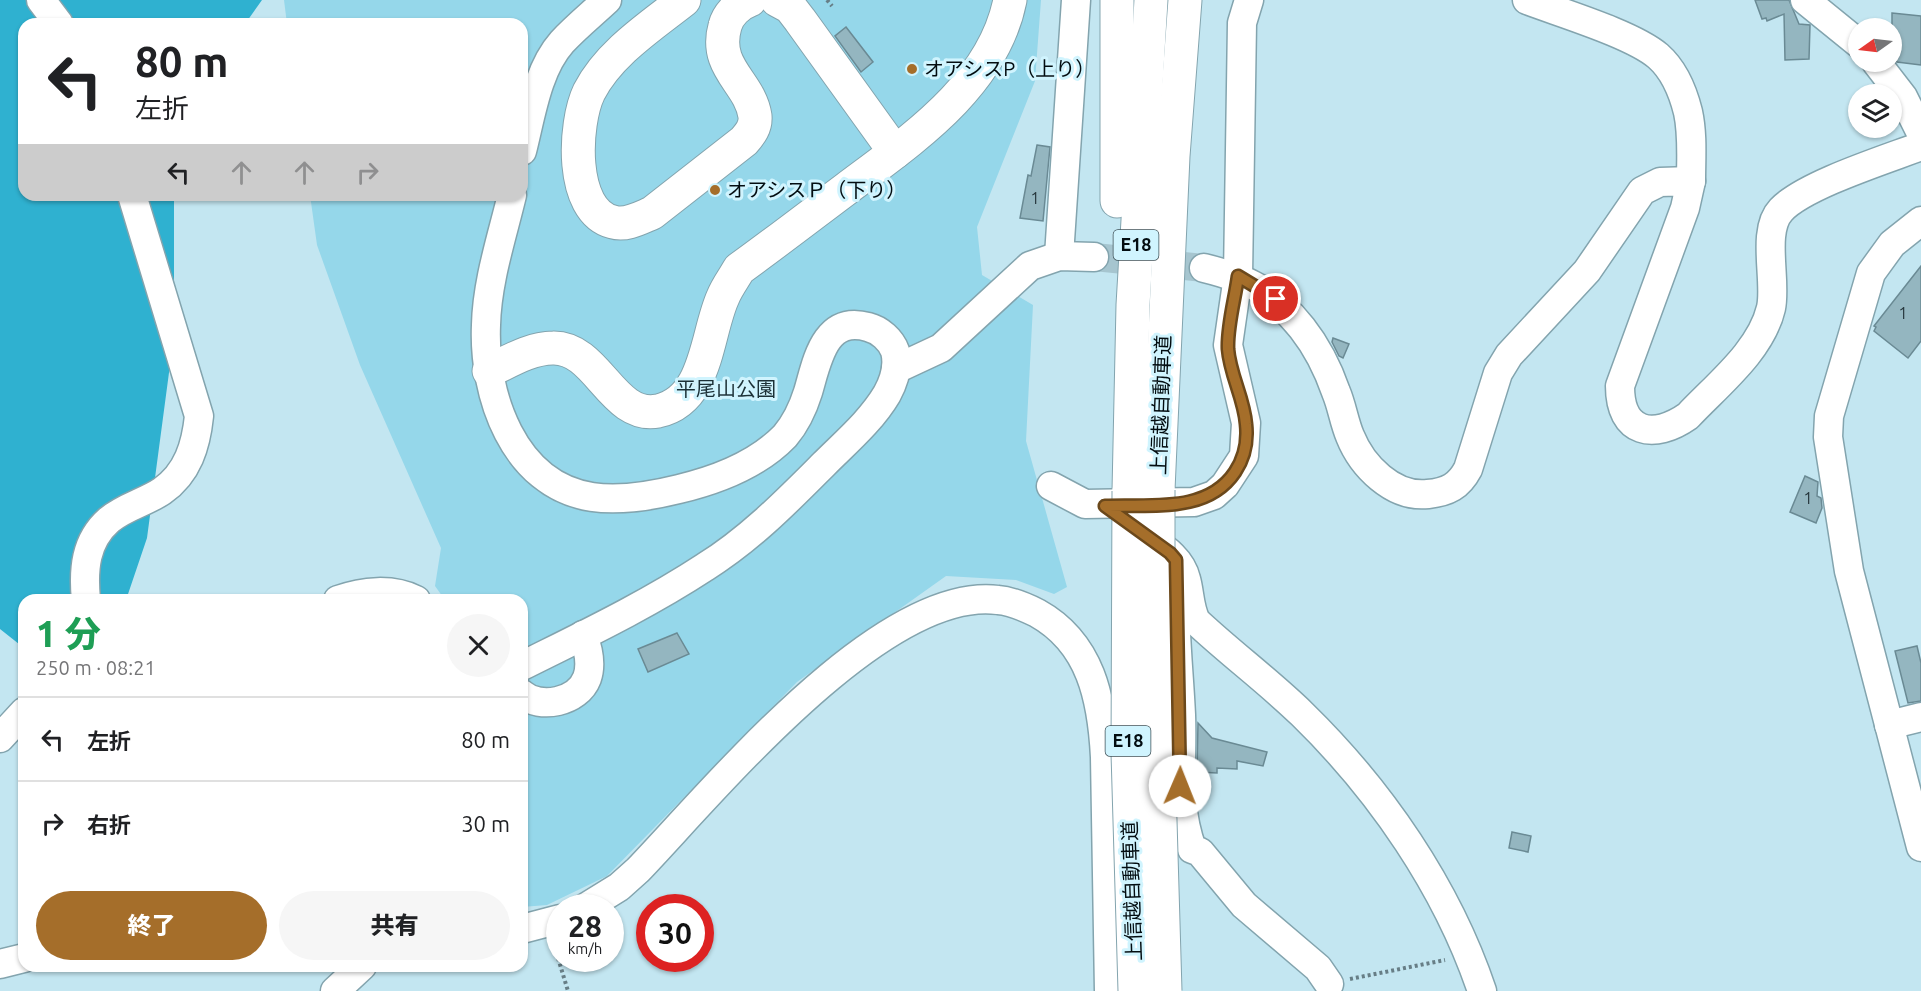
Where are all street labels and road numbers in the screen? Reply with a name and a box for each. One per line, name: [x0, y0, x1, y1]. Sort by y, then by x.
road number: E18: [1114, 230, 1158, 260]
street label: 上信越自動車道: [1147, 335, 1174, 475]
road number: E18: [1106, 726, 1150, 756]
street label: 上信越自動車道: [1118, 821, 1145, 961]

